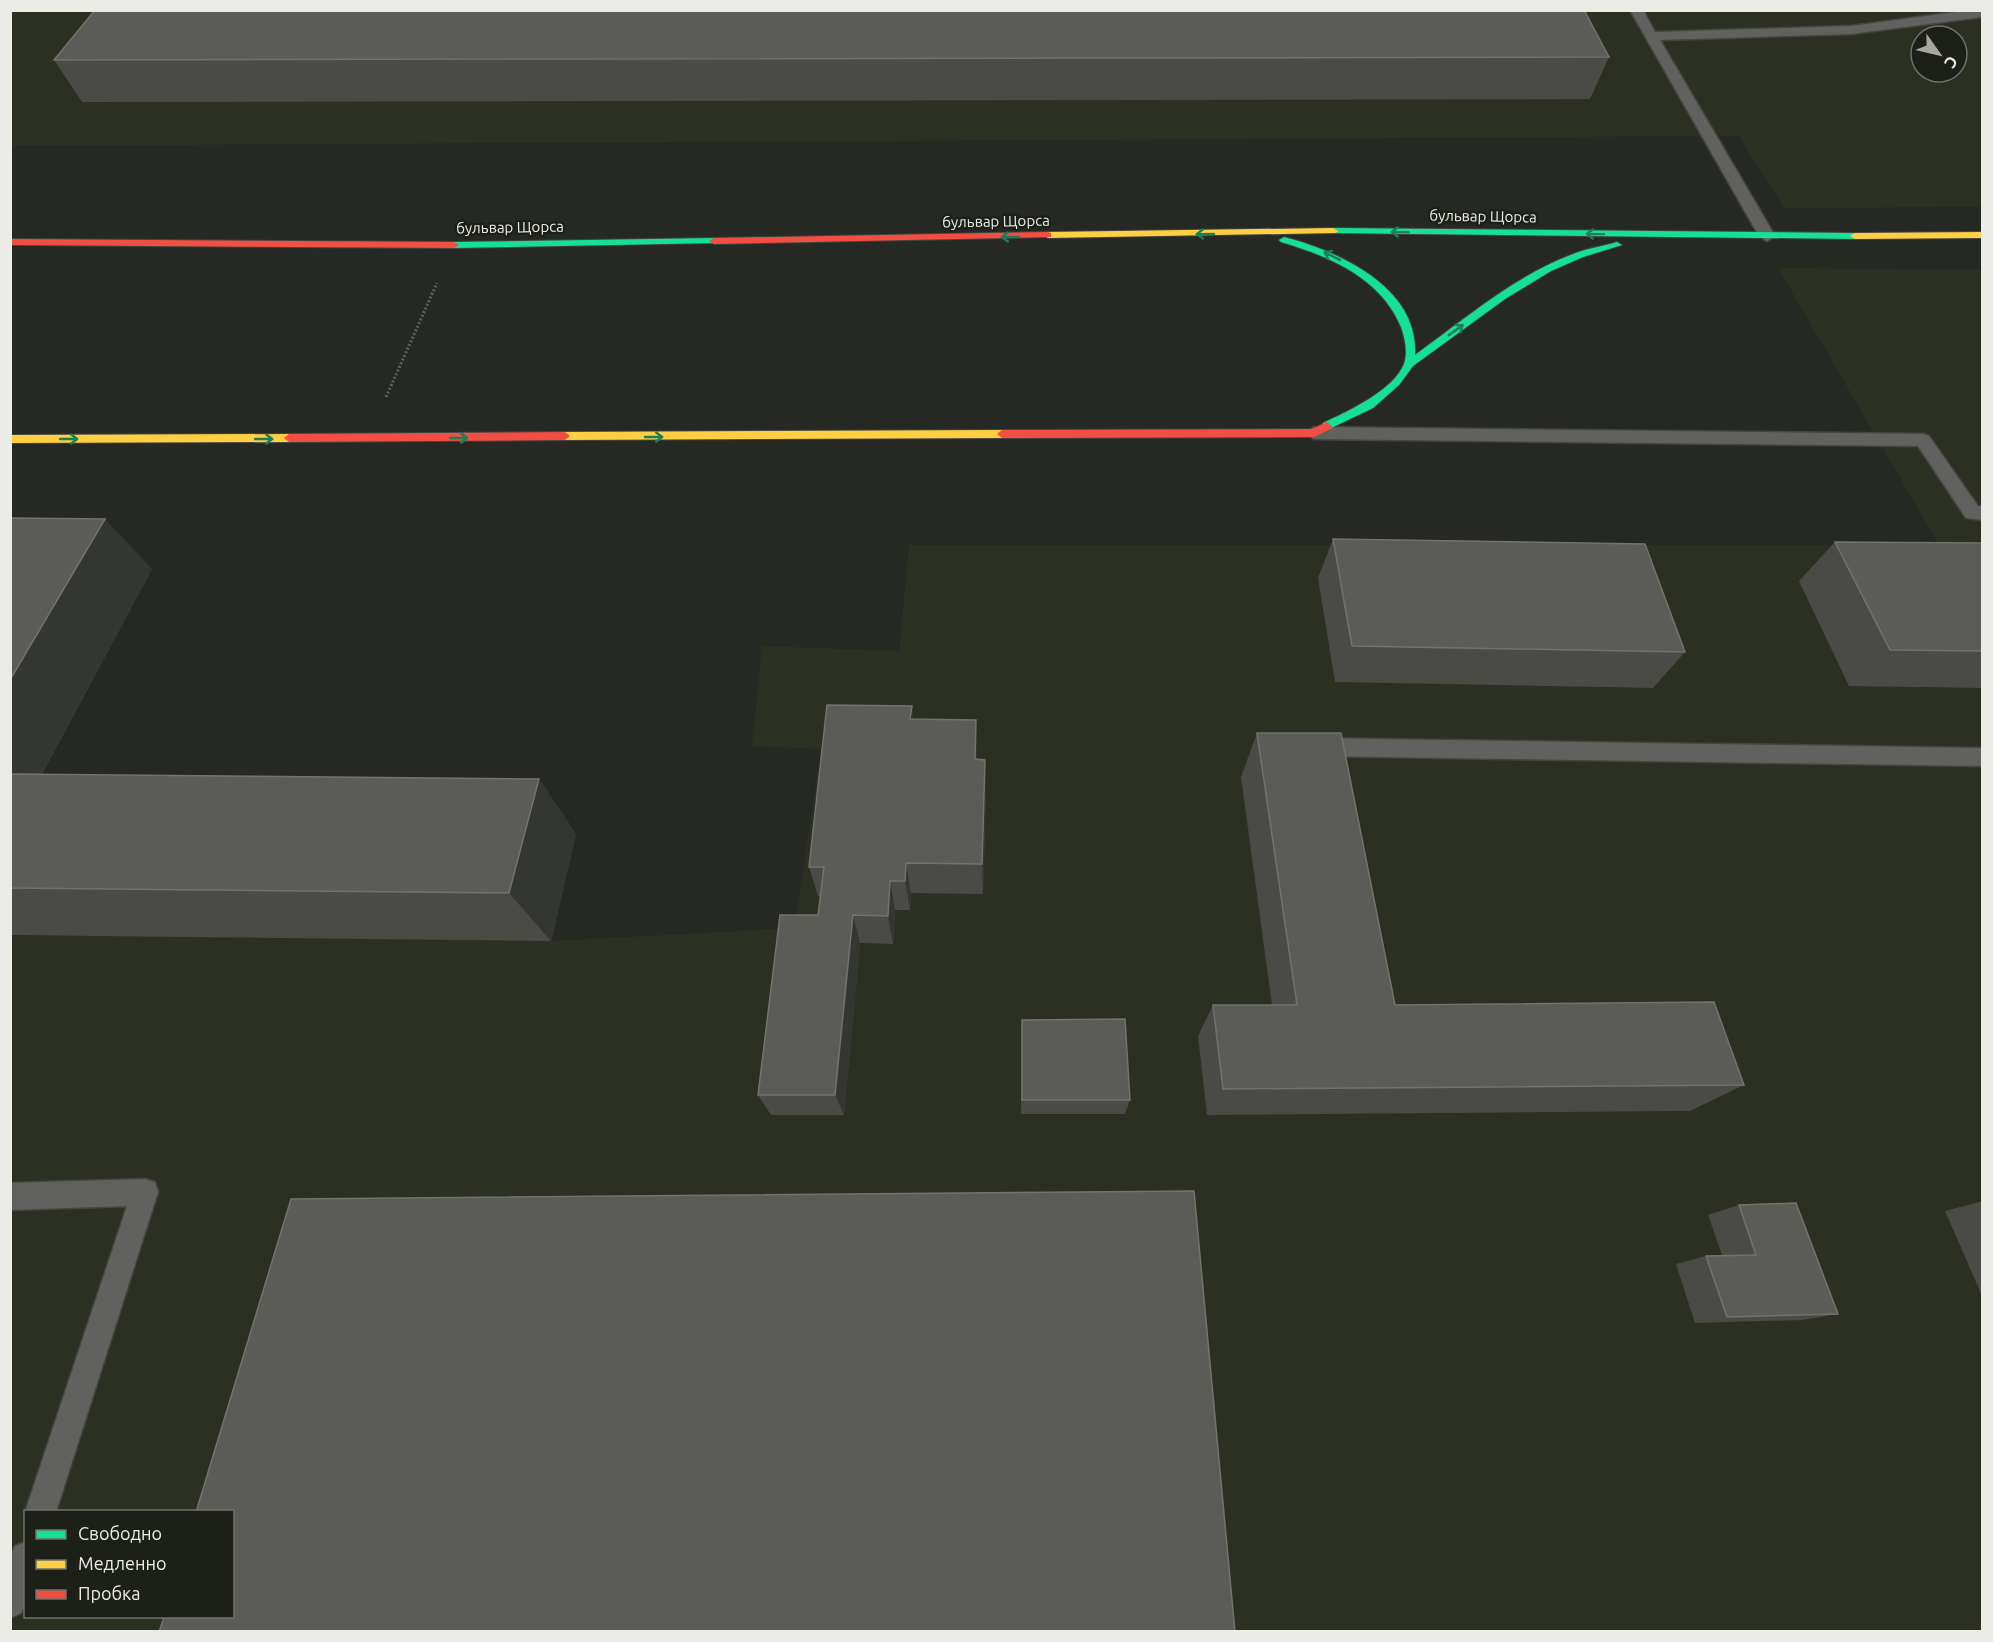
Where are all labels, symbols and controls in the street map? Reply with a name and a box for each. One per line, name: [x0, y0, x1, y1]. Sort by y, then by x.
north arrow: [1909, 24, 1969, 84]
text: С: [1941, 53, 1962, 72]
street label: бульвар Щорса: [1429, 207, 1537, 225]
street label: бульвар Щорса: [942, 212, 1050, 230]
street label: бульвар Щорса: [456, 218, 564, 236]
one-way arrow: [1391, 226, 1411, 237]
one-way arrow: [1586, 228, 1606, 240]
one-way arrow: [1196, 229, 1216, 240]
one-way arrow: [1001, 231, 1021, 243]
one-way arrow: [1323, 250, 1341, 262]
one-way arrow: [1448, 324, 1464, 336]
one-way arrow: [643, 431, 663, 443]
one-way arrow: [448, 432, 468, 444]
one-way arrow: [58, 433, 78, 445]
one-way arrow: [253, 433, 273, 445]
legend: [24, 1510, 234, 1618]
text: Свободно: [78, 1523, 162, 1543]
text: Медленно: [78, 1553, 167, 1573]
text: Пробка: [78, 1583, 141, 1603]

